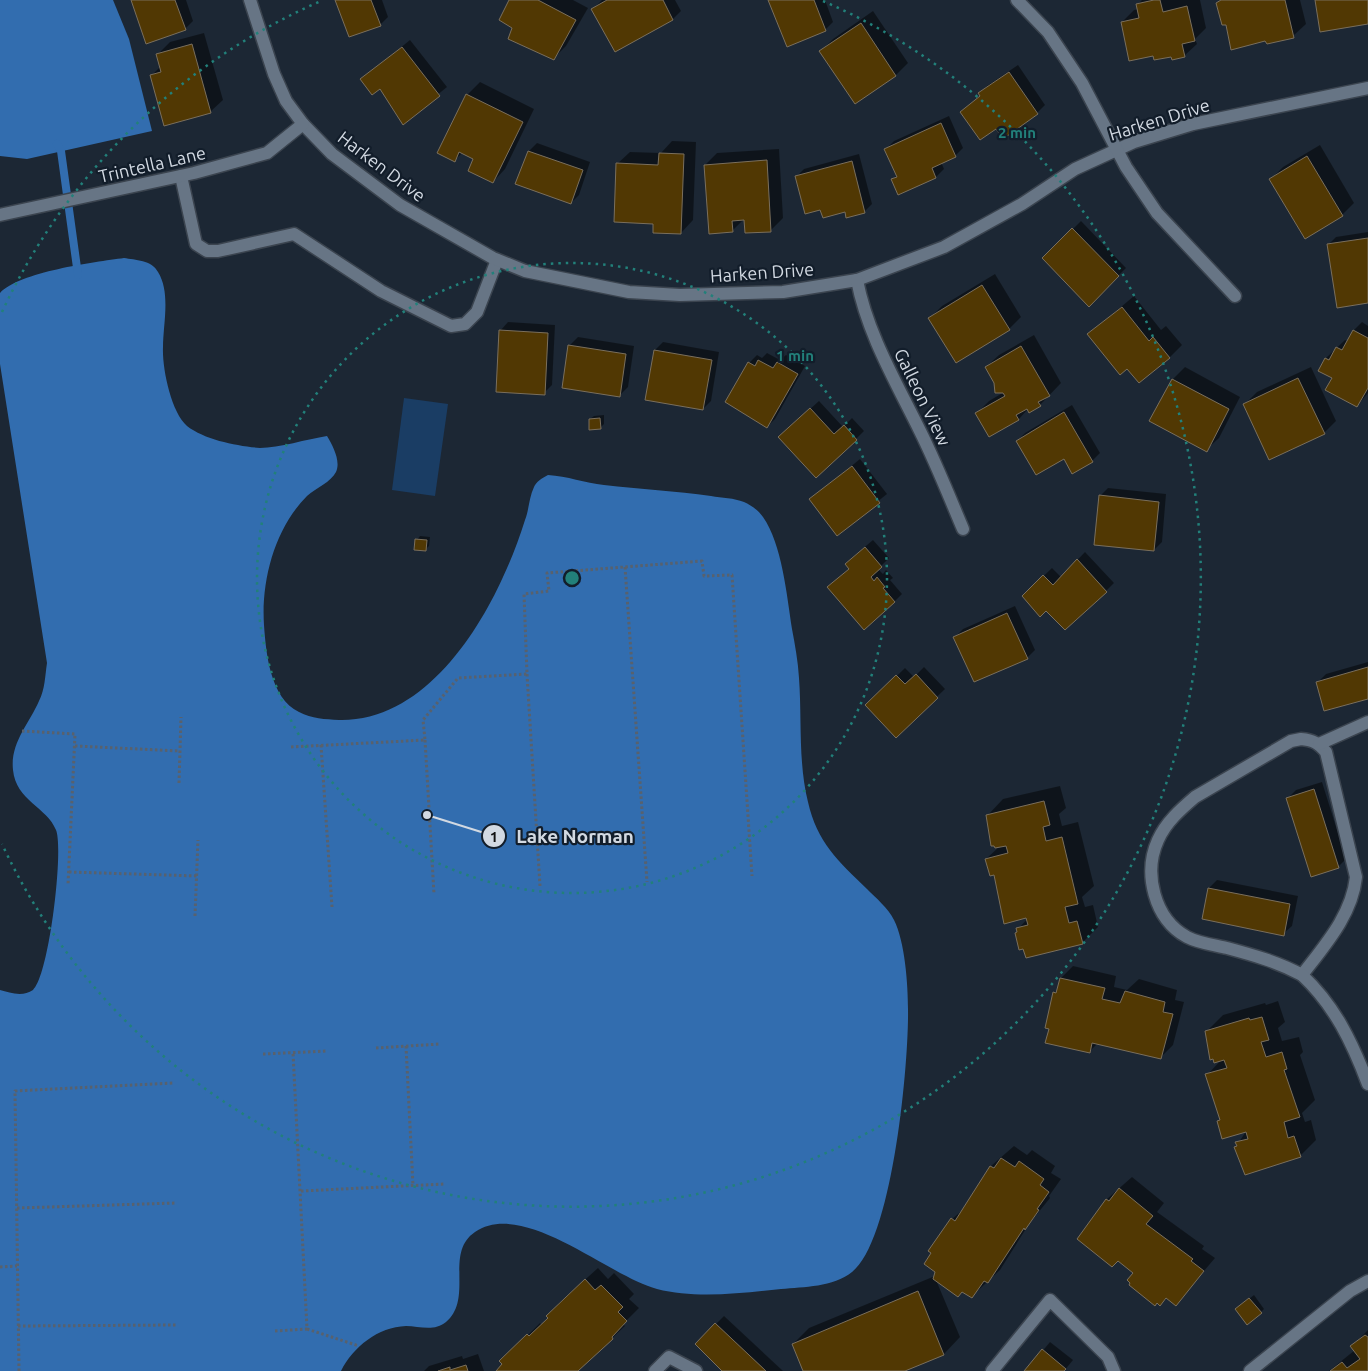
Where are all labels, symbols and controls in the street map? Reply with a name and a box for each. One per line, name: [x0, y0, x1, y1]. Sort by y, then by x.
street label: Harken Drive: [1106, 94, 1212, 144]
text: 2 min: [998, 124, 1036, 141]
street label: Harken Drive: [334, 127, 430, 205]
street label: Trintella Lane: [96, 142, 208, 186]
street label: Harken Drive: [709, 258, 815, 286]
street label: Galleon View: [891, 345, 955, 449]
text: 1 min: [776, 347, 814, 364]
centre of rings: [563, 569, 581, 587]
callout: Lake Norman: [481, 819, 644, 853]
text: Lake Norman: [516, 825, 634, 847]
text: 1: [490, 828, 498, 845]

